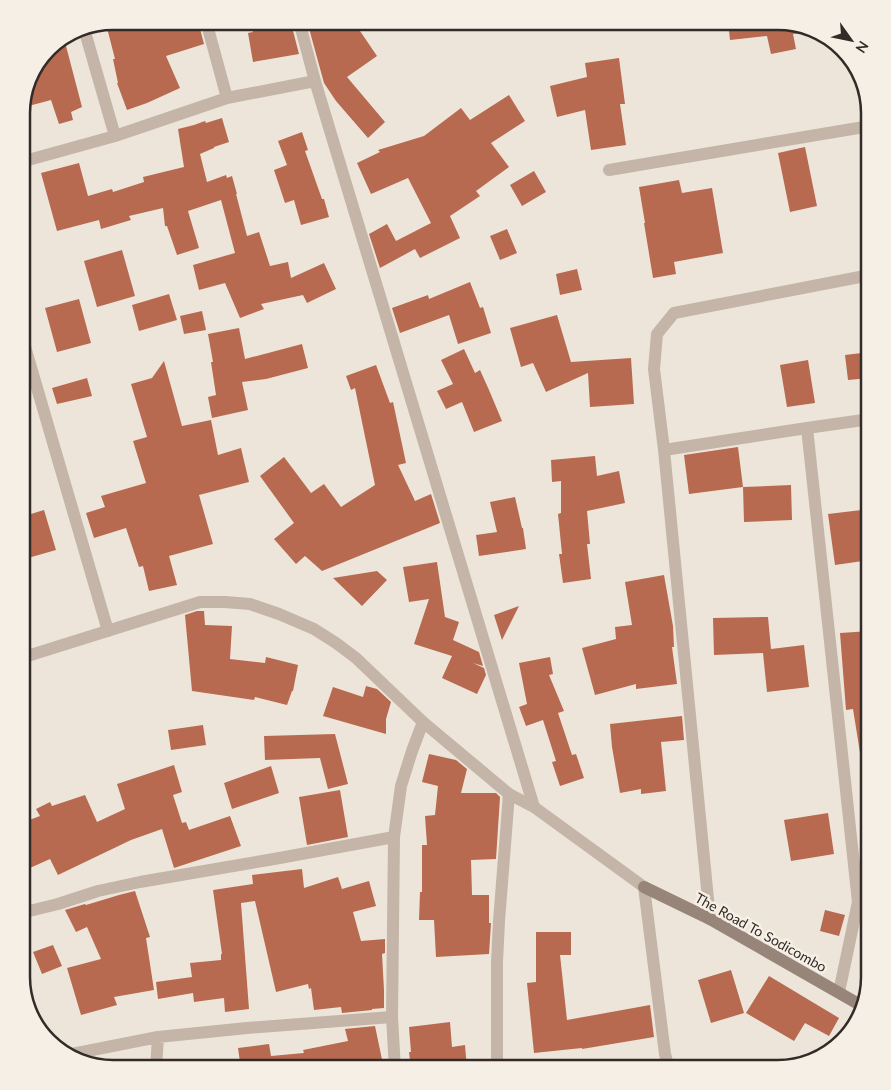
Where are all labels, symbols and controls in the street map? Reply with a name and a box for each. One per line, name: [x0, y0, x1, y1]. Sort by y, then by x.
north arrow: [826, 15, 876, 65]
text: N: [852, 38, 872, 57]
street label: The Road To Sodicombo: [692, 889, 830, 975]

